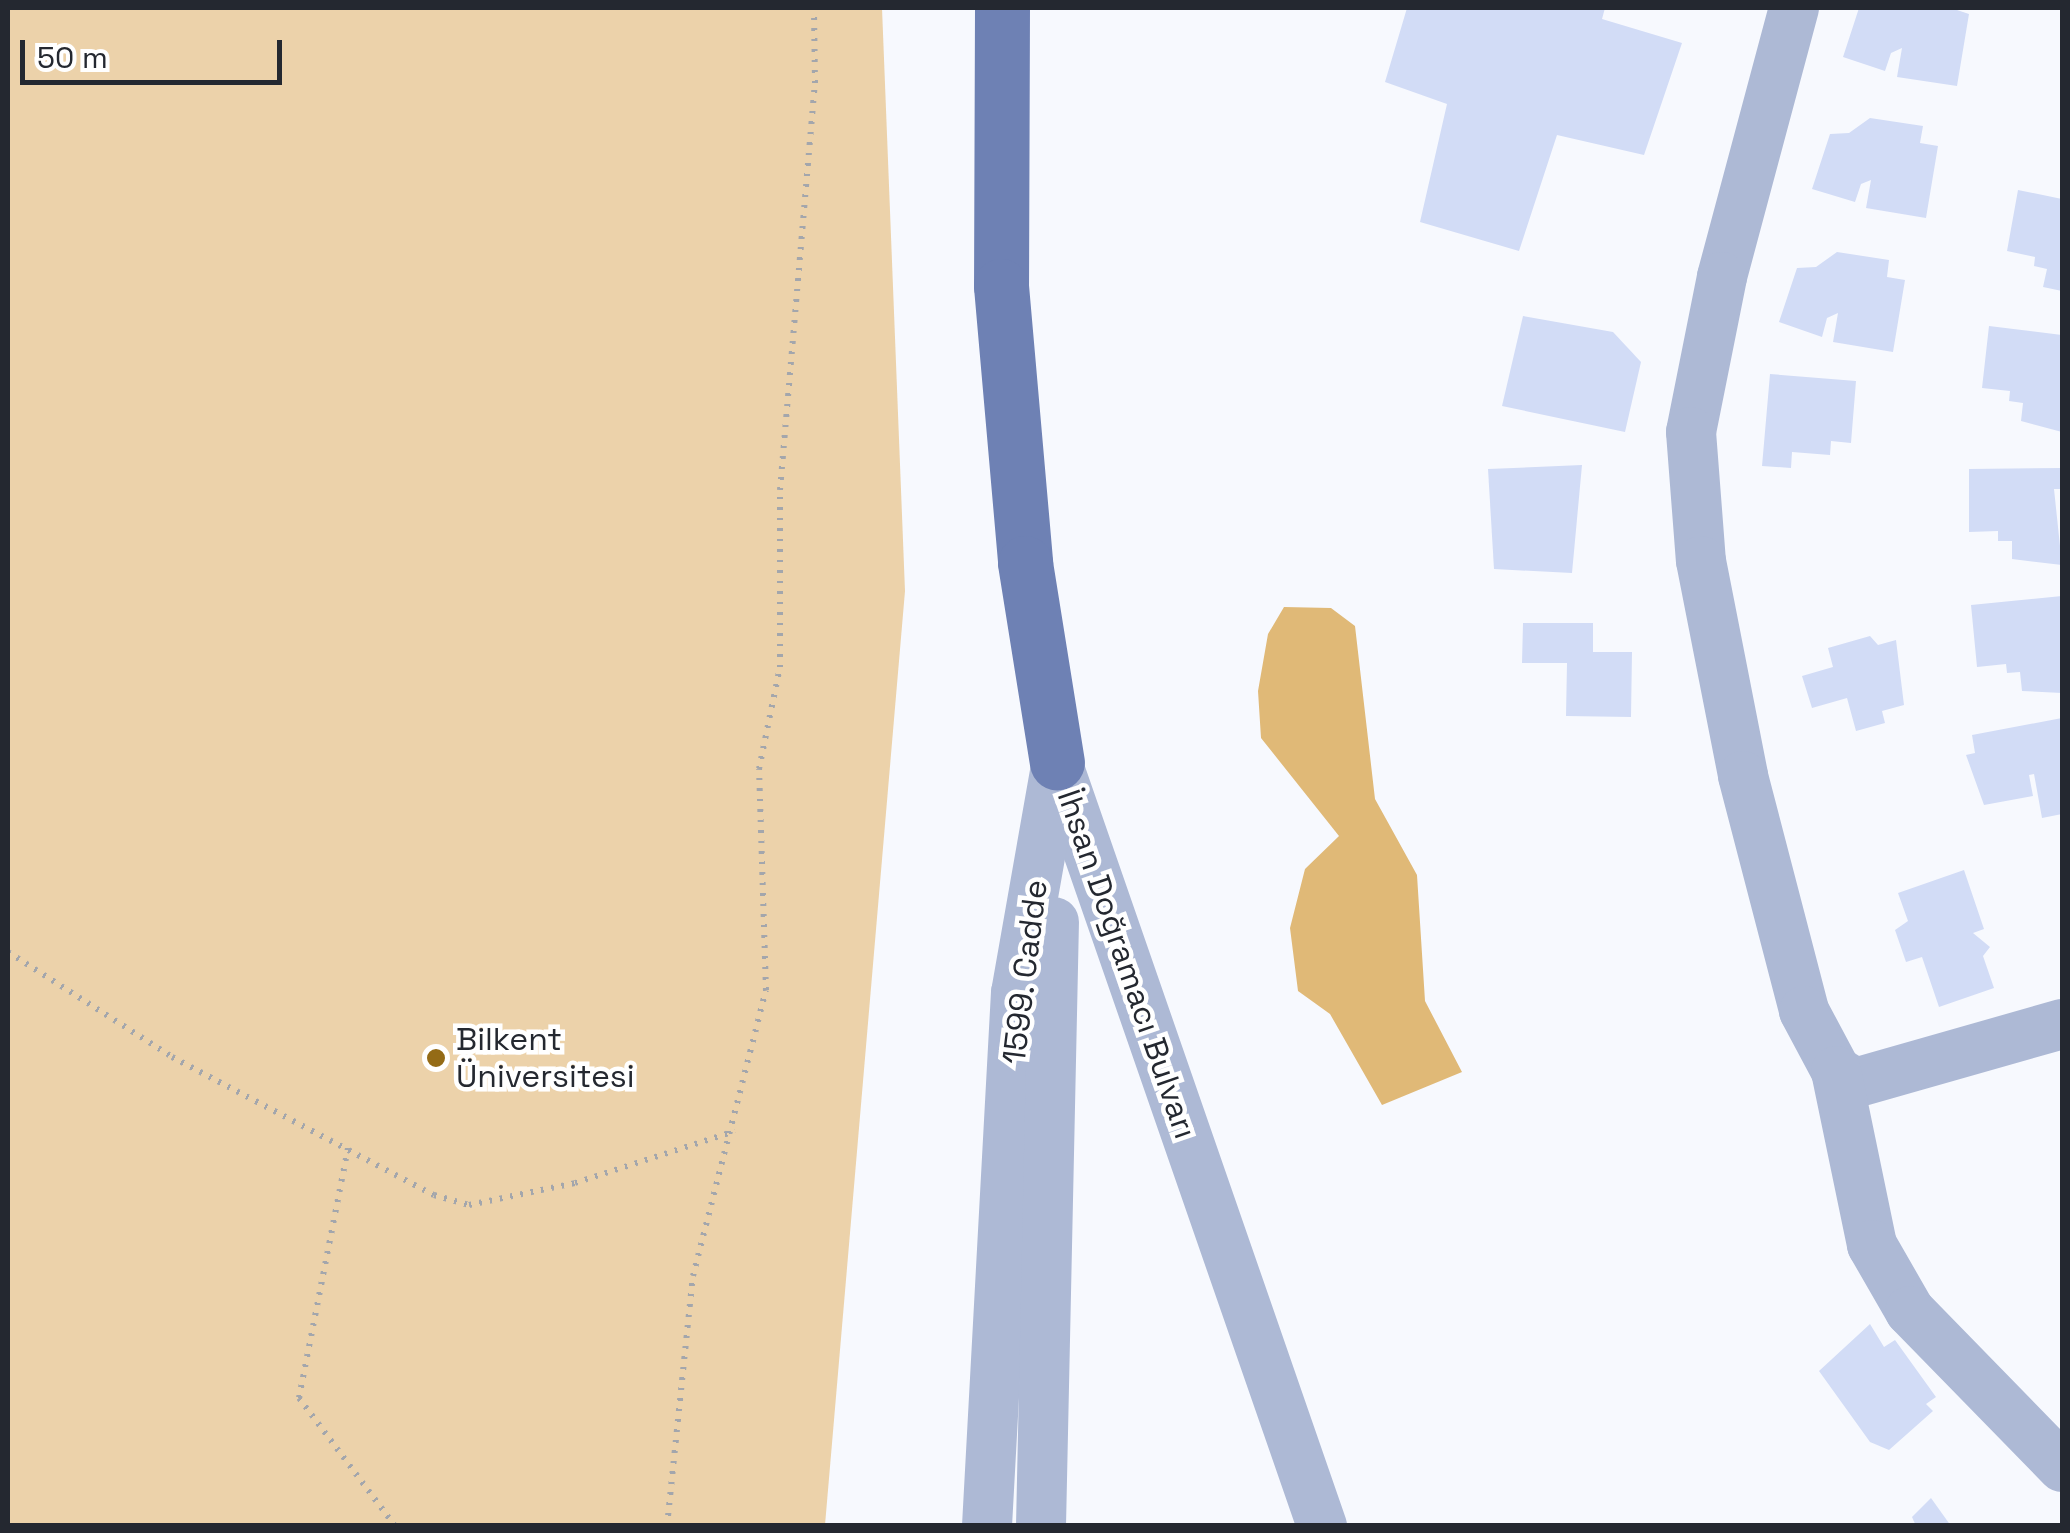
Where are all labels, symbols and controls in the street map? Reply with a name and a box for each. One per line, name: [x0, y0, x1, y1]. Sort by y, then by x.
scale bar: [25, 20, 288, 82]
text: 50 m: [37, 38, 108, 77]
street label: İhsan Doğramacı Bulvarı: [1049, 785, 1205, 1143]
street label: 1599. Cadde: [995, 877, 1055, 1067]
place label: Bilkent Üniversitesi: [456, 1021, 635, 1096]
marker: Bilkent Üniversitesi: [425, 1047, 447, 1069]

